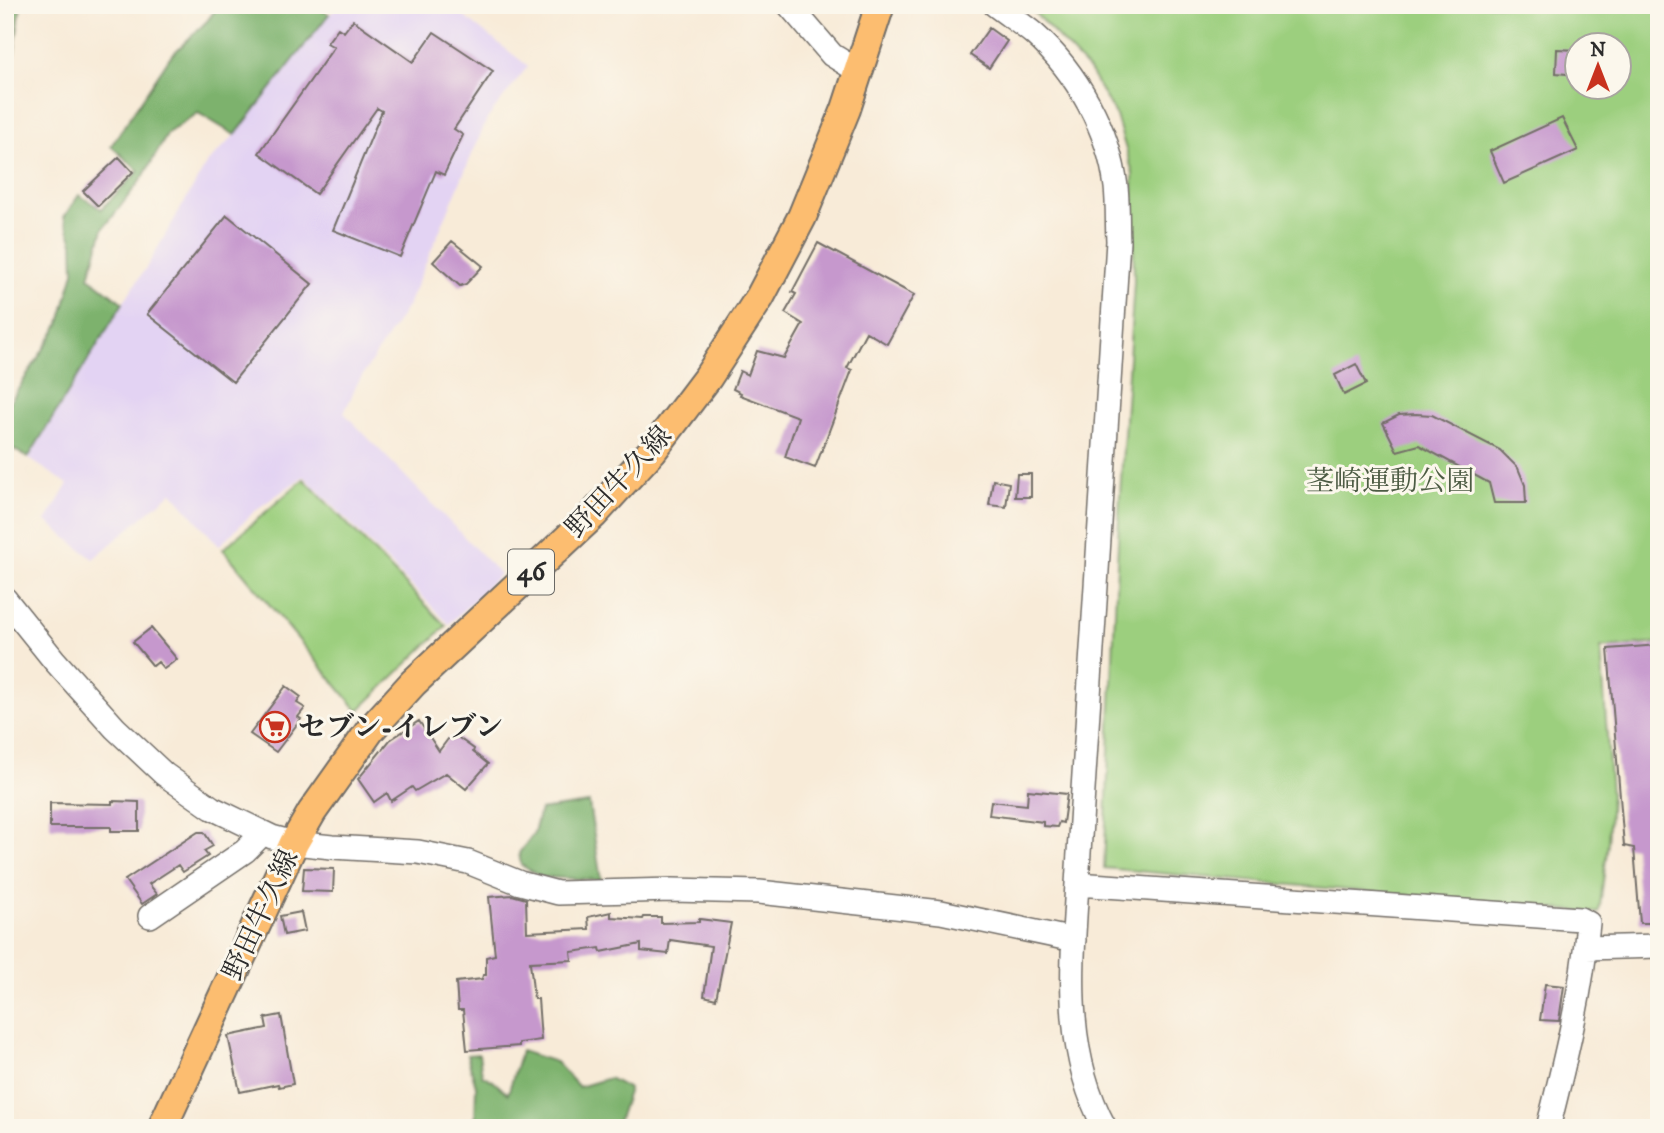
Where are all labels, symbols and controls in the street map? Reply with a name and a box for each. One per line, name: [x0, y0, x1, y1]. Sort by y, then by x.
north arrow: [1562, 32, 1632, 102]
text: N: [1590, 39, 1606, 62]
street label: 野田牛久線: [558, 419, 680, 545]
park label: 茎崎運動公園: [1306, 464, 1474, 499]
road number: 46: [508, 550, 554, 594]
supermarket icon: セブン-イレブン: [258, 710, 292, 744]
place label: セブン-イレブン: [298, 710, 503, 745]
street label: 野田牛久線: [216, 844, 306, 986]

